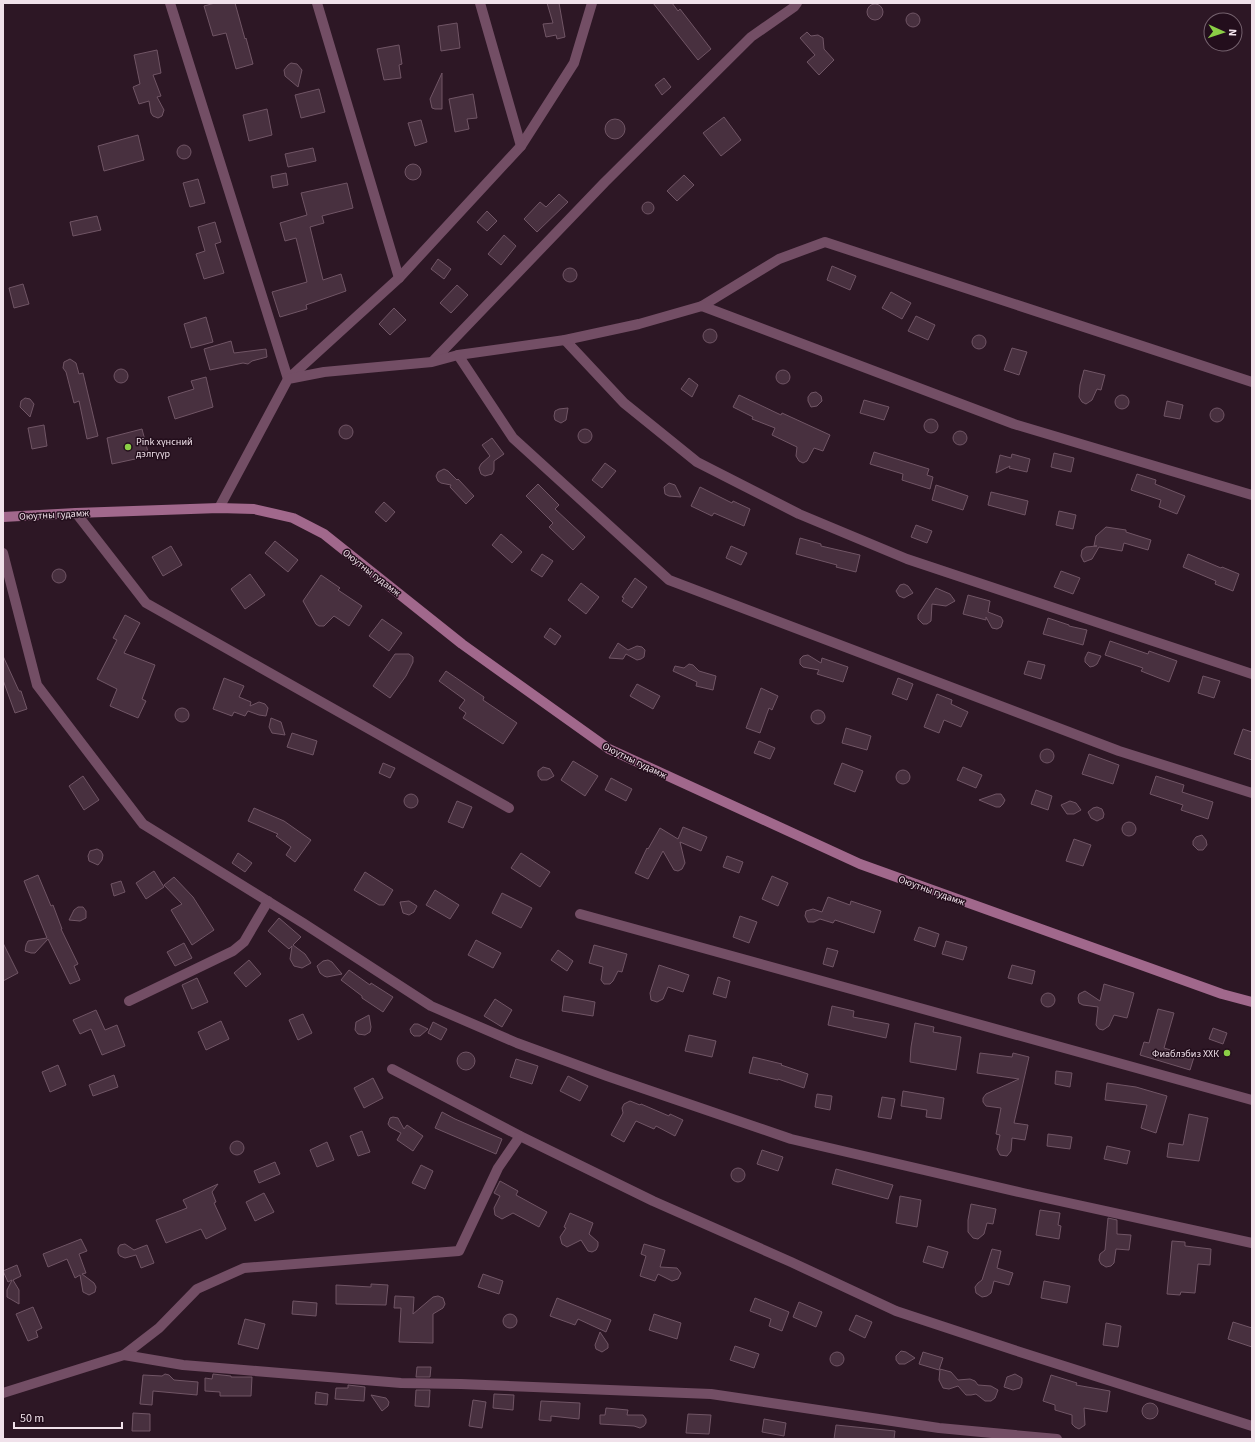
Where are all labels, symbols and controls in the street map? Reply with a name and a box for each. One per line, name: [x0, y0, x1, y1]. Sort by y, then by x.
north arrow: [1203, 12, 1243, 52]
text: N: [1225, 28, 1240, 37]
place label: Pink хүнсний дэлгүүр: [136, 435, 193, 461]
marker: Pink хүнсний дэлгүүр: [123, 442, 133, 452]
street label: Оюутны гудамж: [19, 506, 89, 524]
street label: Оюутны гудамж: [340, 546, 403, 600]
street label: Оюутны гудамж: [600, 739, 669, 783]
street label: Оюутны гудамж: [896, 872, 967, 910]
place label: Фиаблэбиз ХХК: [1152, 1047, 1219, 1061]
marker: Фиаблэбиз ХХК: [1222, 1048, 1232, 1058]
scale bar: [14, 1404, 122, 1430]
text: 50 m: [20, 1410, 44, 1427]

